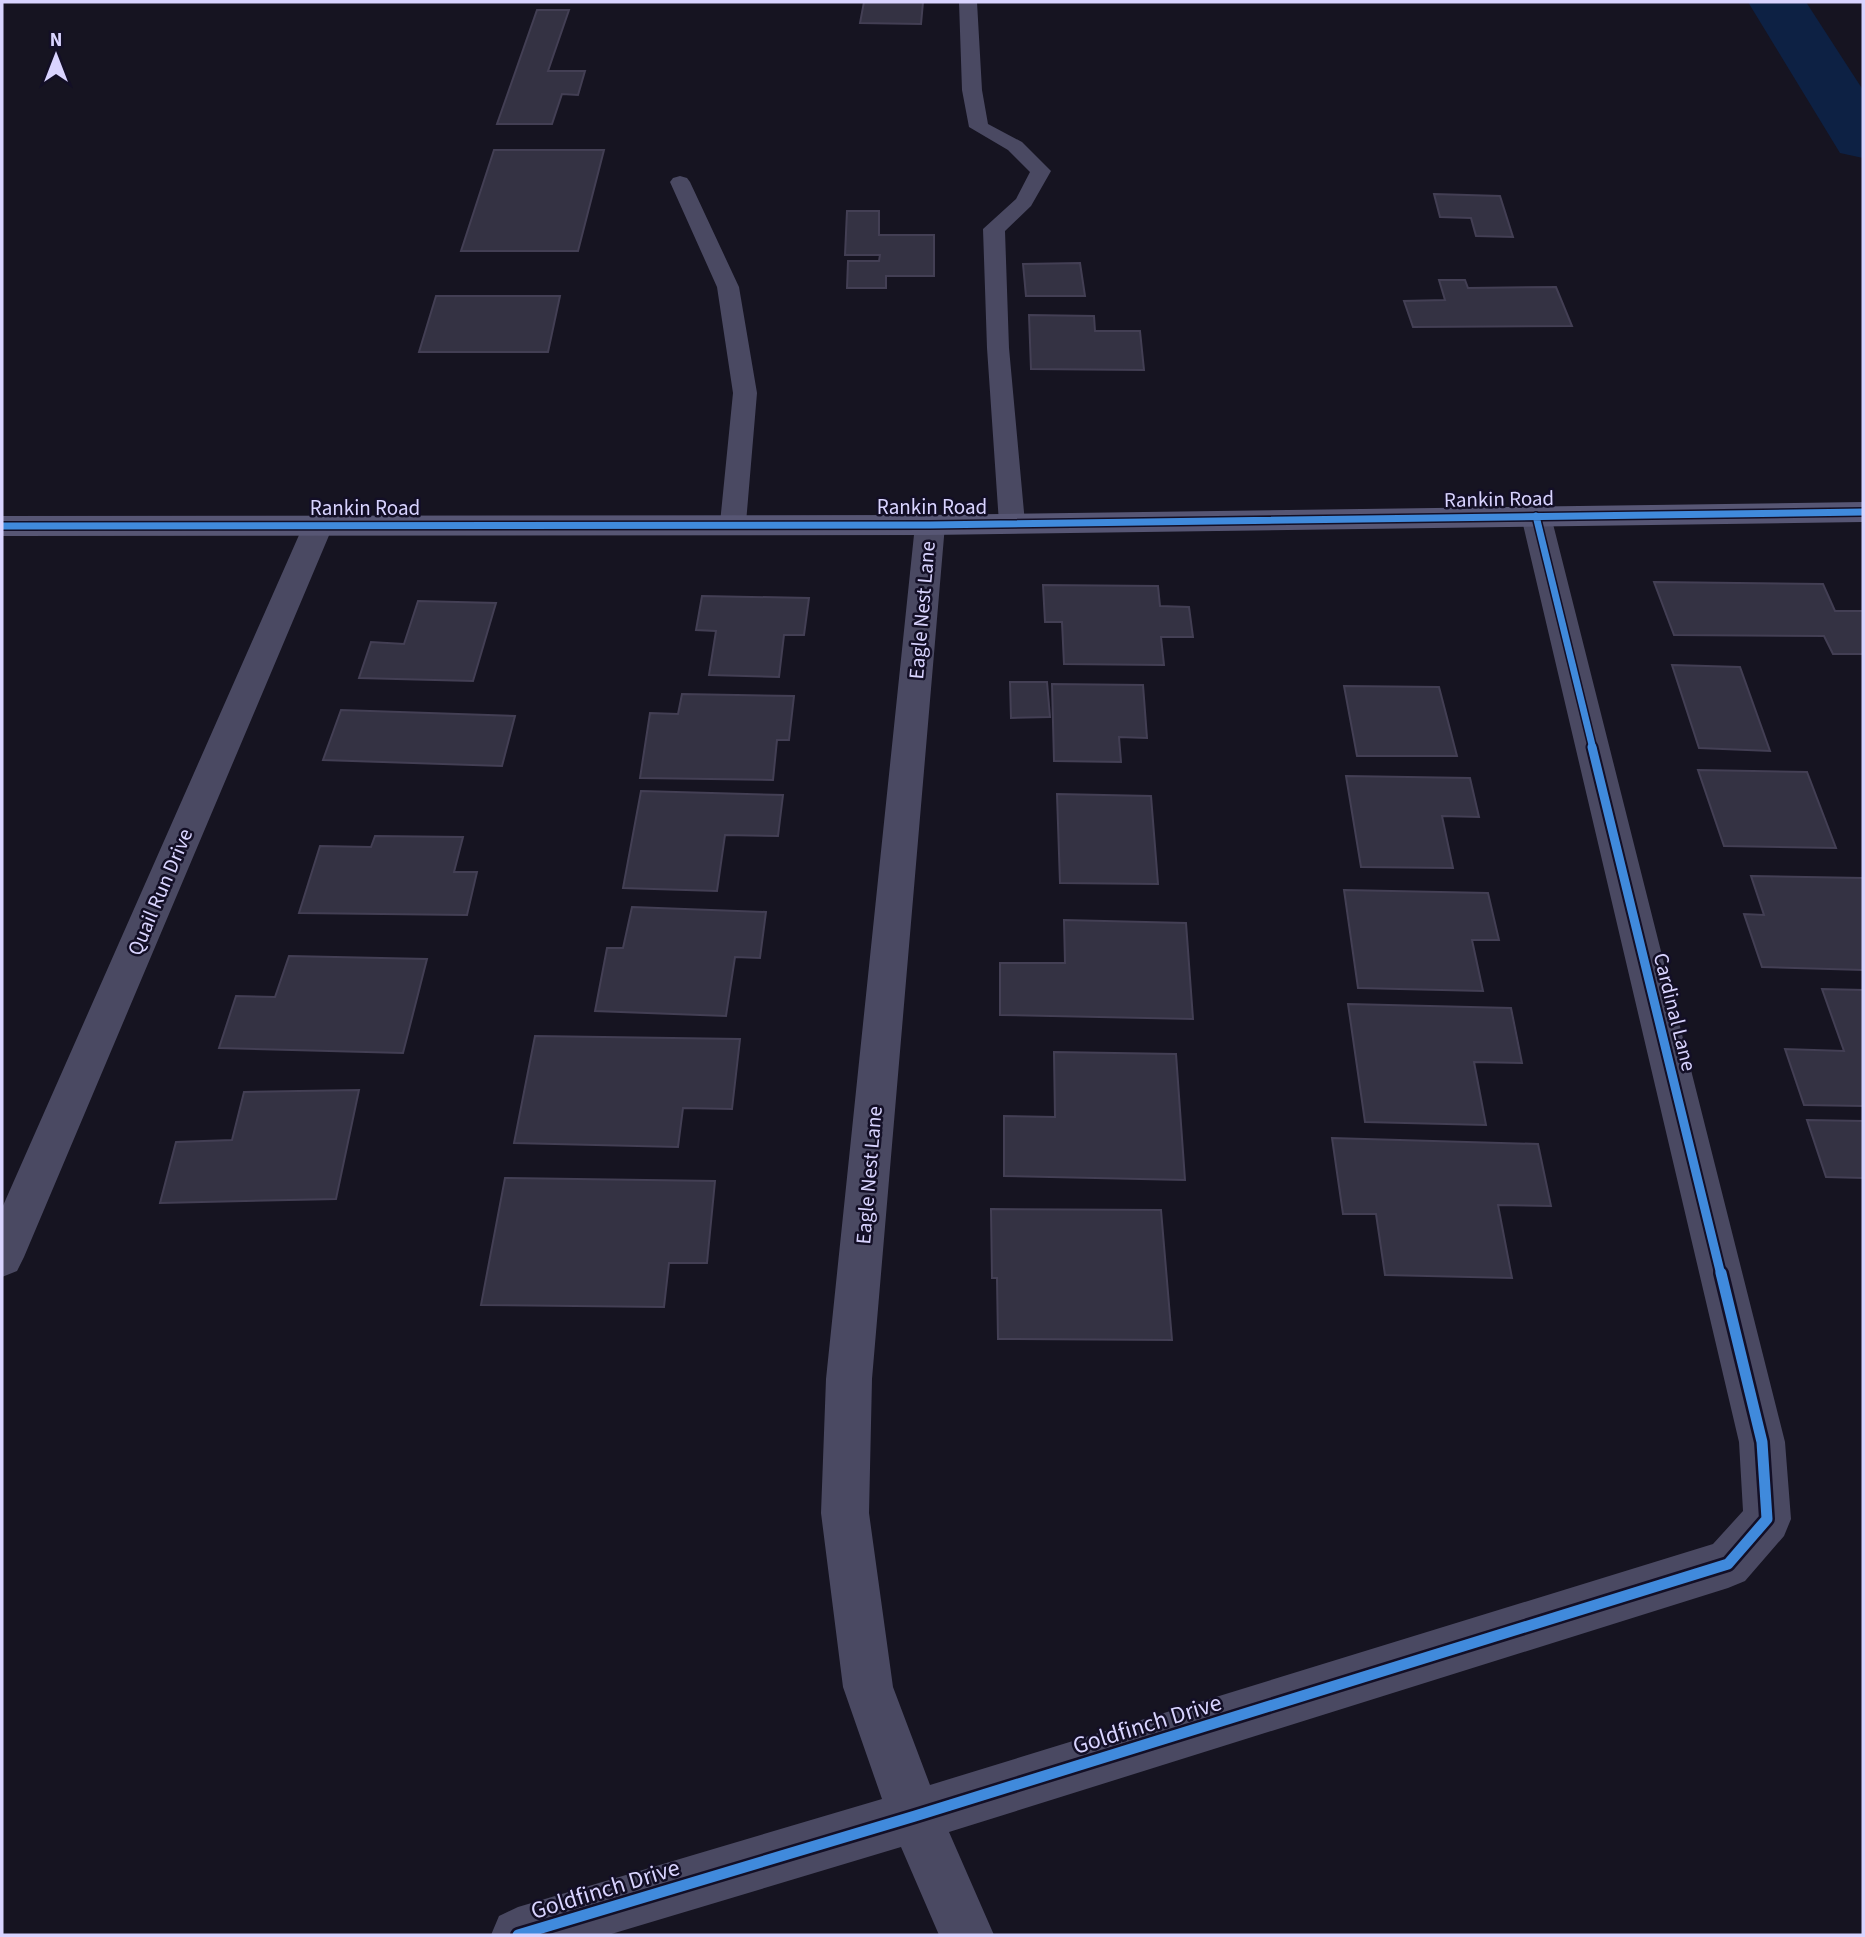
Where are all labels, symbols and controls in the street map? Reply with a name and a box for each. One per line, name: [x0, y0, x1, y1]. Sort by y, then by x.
north arrow: [21, 21, 91, 91]
text: N: [50, 27, 62, 54]
street label: Rankin Road: [1444, 483, 1554, 515]
street label: Rankin Road: [877, 492, 987, 522]
street label: Rankin Road: [310, 493, 420, 523]
street label: Eagle Nest Lane: [901, 540, 943, 680]
street label: Quail Run Drive: [120, 824, 200, 960]
street label: Cardinal Lane: [1646, 950, 1704, 1074]
street label: Eagle Nest Lane: [848, 1105, 890, 1245]
street label: Goldfinch Drive: [1068, 1685, 1226, 1764]
street label: Goldfinch Drive: [526, 1850, 684, 1929]

